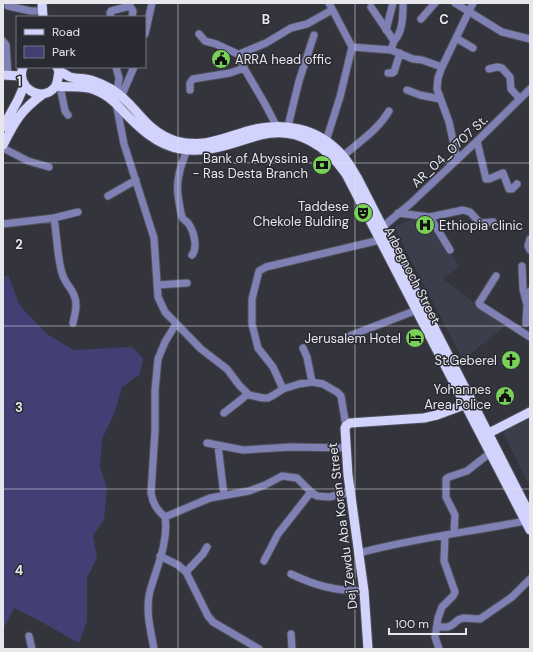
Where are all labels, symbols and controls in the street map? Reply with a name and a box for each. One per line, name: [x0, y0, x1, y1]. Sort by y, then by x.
text: B: [262, 11, 270, 28]
text: C: [439, 11, 449, 28]
legend: [16, 16, 146, 68]
text: Road: [52, 24, 80, 40]
text: Park: [52, 44, 76, 60]
public building icon: ARRA head offic: [210, 48, 232, 70]
place label: ARRA head offic: [235, 51, 332, 68]
text: 1: [17, 73, 21, 90]
street label: AR_04_0707 St.: [408, 111, 491, 191]
place label: Bank of Abyssinia - Ras Desta Branch: [193, 150, 308, 182]
bank icon: Bank of Abyssinia - Ras Desta Branch: [311, 154, 333, 176]
place label: Taddese Chekole Bulding: [253, 198, 349, 230]
theatre icon: Taddese Chekole Bulding: [352, 202, 374, 224]
hospital icon: Ethiopia clinic: [414, 214, 436, 236]
place label: Ethiopia clinic: [439, 217, 523, 234]
street label: Arbegnoch Street: [381, 224, 444, 327]
text: 2: [15, 236, 23, 253]
hotel icon: Jerusalem Hotel: [404, 327, 426, 349]
place label: Jerusalem Hotel: [304, 330, 401, 347]
church icon: St.Geberel: [500, 349, 522, 371]
place label: St.Geberel: [435, 352, 497, 369]
place label: Yohannes Area Police: [424, 381, 491, 413]
public building icon: Yohannes Area Police: [494, 385, 516, 407]
text: 3: [15, 399, 23, 416]
street label: Dej Zewdu Aba Koran Street: [324, 442, 361, 610]
text: 4: [15, 562, 23, 579]
scale bar: [389, 610, 466, 636]
text: 100 m: [395, 616, 429, 632]

